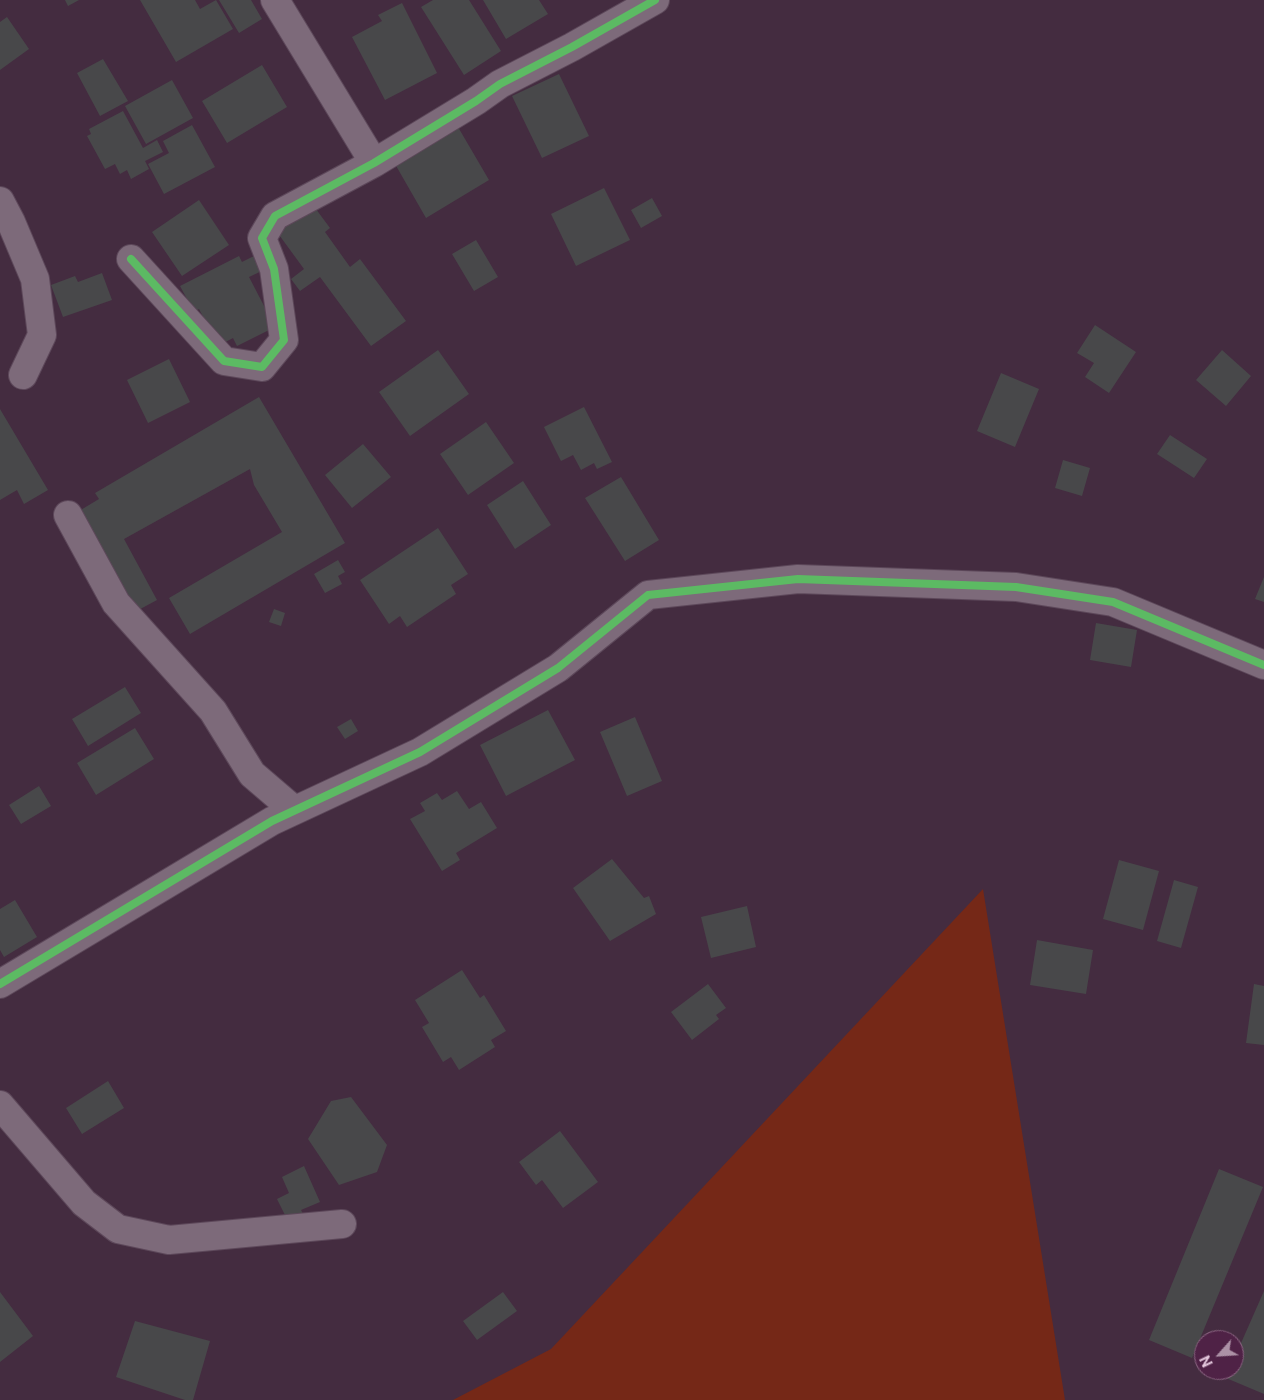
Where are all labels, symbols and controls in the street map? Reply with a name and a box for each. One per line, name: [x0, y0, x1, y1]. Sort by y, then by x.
north arrow: [1194, 1330, 1244, 1380]
text: N: [1197, 1353, 1216, 1370]

